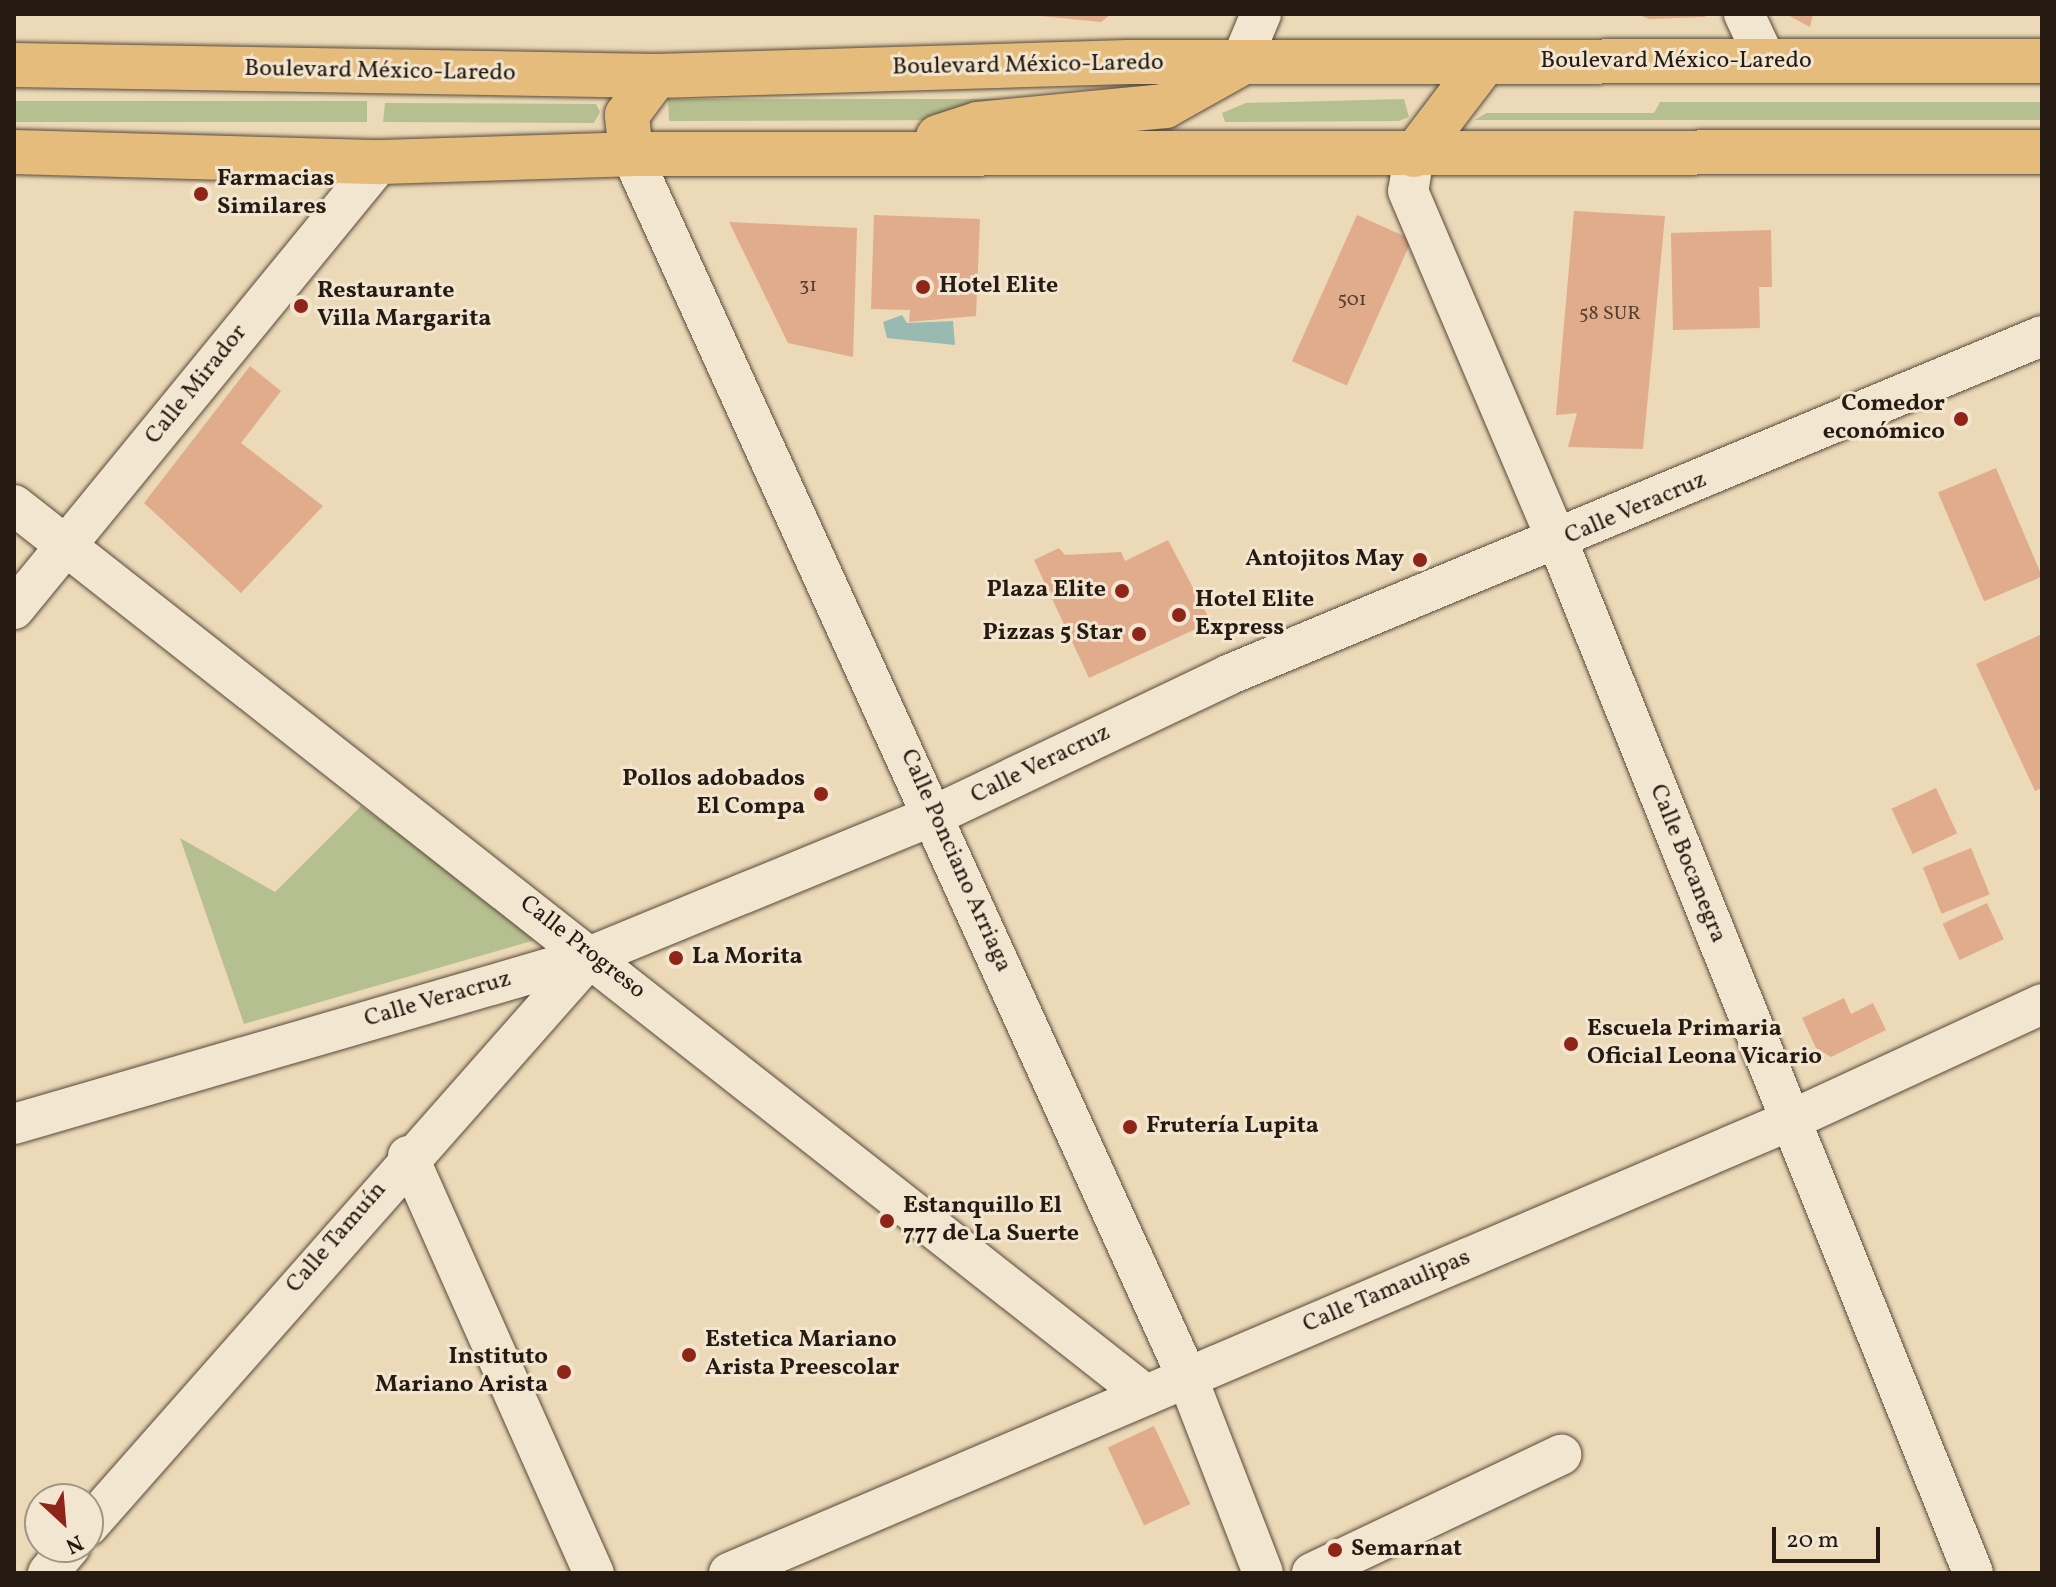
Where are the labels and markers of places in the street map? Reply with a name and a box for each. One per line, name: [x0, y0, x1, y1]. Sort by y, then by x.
place label: Farmacias Similares: [217, 166, 334, 222]
marker: Farmacias Similares: [192, 185, 210, 203]
place label: Hotel Elite: [939, 273, 1058, 301]
place label: Restaurante Villa Margarita: [317, 278, 491, 334]
marker: Hotel Elite: [914, 278, 932, 296]
marker: Restaurante Villa Margarita: [292, 297, 310, 315]
place label: Comedor económico: [1823, 391, 1945, 447]
marker: Comedor económico: [1952, 410, 1970, 428]
place label: Antojitos May: [1245, 546, 1404, 574]
marker: Antojitos May: [1411, 551, 1429, 569]
place label: Plaza Elite: [986, 577, 1106, 605]
marker: Plaza Elite: [1113, 582, 1131, 600]
place label: Hotel Elite Express: [1195, 587, 1314, 643]
marker: Hotel Elite Express: [1170, 606, 1188, 624]
place label: Pizzas 5 Star: [982, 620, 1123, 648]
marker: Pizzas 5 Star: [1130, 625, 1148, 643]
place label: Pollos adobados El Compa: [622, 766, 805, 822]
marker: Pollos adobados El Compa: [812, 785, 830, 803]
place label: La Morita: [692, 944, 803, 972]
marker: La Morita: [667, 949, 685, 967]
place label: Escuela Primaria Oficial Leona Vicario: [1587, 1016, 1823, 1072]
marker: Escuela Primaria Oficial Leona Vicario: [1562, 1035, 1580, 1053]
place label: Frutería Lupita: [1146, 1113, 1319, 1141]
marker: Frutería Lupita: [1121, 1118, 1139, 1136]
place label: Estanquillo El 777 de La Suerte: [903, 1193, 1079, 1249]
marker: Estanquillo El 777 de La Suerte: [878, 1212, 896, 1230]
place label: Estetica Mariano Arista Preescolar: [705, 1327, 899, 1383]
place label: Instituto Mariano Arista: [375, 1344, 548, 1400]
marker: Estetica Mariano Arista Preescolar: [680, 1346, 698, 1364]
marker: Instituto Mariano Arista: [555, 1363, 573, 1381]
place label: Semarnat: [1351, 1536, 1462, 1564]
marker: Semarnat: [1326, 1541, 1344, 1559]

